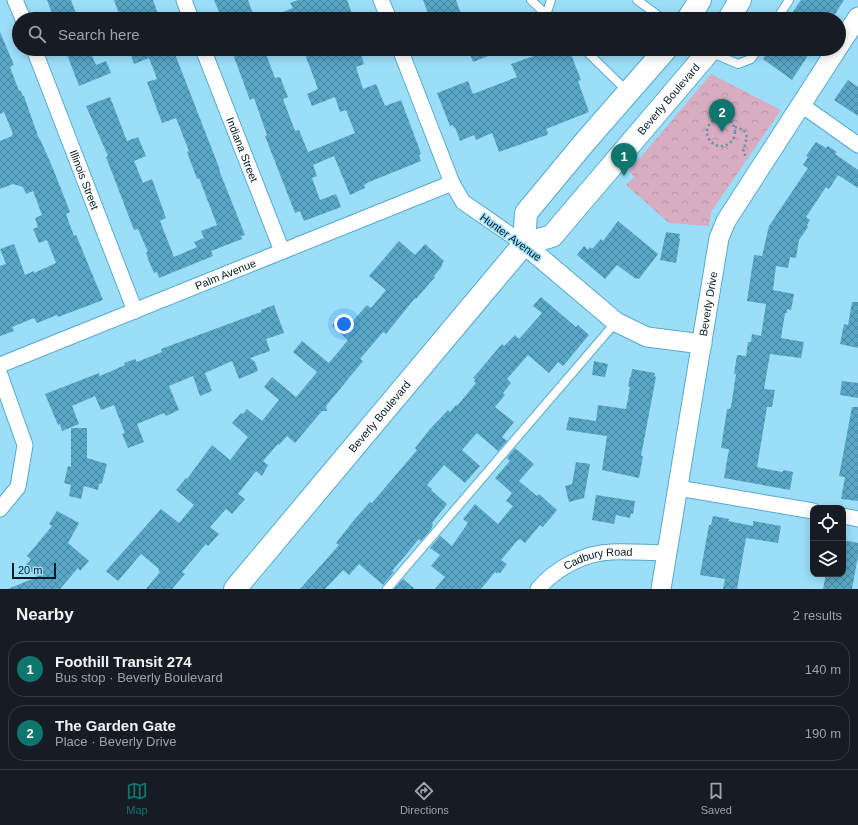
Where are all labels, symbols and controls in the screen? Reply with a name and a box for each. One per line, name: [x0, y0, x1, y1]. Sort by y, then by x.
search box: [12, 12, 846, 56]
icon: search: [26, 23, 48, 45]
text: Search here: [58, 26, 140, 43]
street label: Beverly Boulevard: [635, 61, 702, 137]
pin: 2: [709, 99, 735, 132]
street label: Indiana Street: [224, 115, 260, 184]
pin: 1: [611, 143, 637, 176]
street label: Illinois Street: [67, 148, 101, 211]
street label: Hunter Avenue: [478, 211, 544, 263]
street label: Palm Avenue: [193, 257, 258, 292]
street label: Beverly Drive: [697, 271, 719, 337]
your location: [334, 314, 354, 334]
street label: Beverly Boulevard: [346, 378, 413, 455]
map controls: [810, 505, 846, 577]
button: locate: [810, 505, 846, 541]
button: layers: [810, 541, 846, 577]
street label: Cadbury Road: [561, 546, 633, 572]
scale bar: [12, 561, 56, 580]
text: 20 m: [18, 564, 42, 576]
text: Nearby: [16, 605, 74, 624]
text: 2 results: [793, 608, 842, 623]
text: Foothill Transit 274: [55, 653, 192, 670]
text: 1: [26, 662, 34, 677]
text: 140 m: [805, 662, 841, 677]
text: Bus stop · Beverly Boulevard: [55, 670, 223, 685]
text: The Garden Gate: [55, 717, 176, 734]
text: 2: [26, 726, 34, 741]
text: 190 m: [805, 726, 841, 741]
text: Place · Beverly Drive: [55, 734, 176, 749]
tab: Map: [126, 780, 148, 816]
tab: Directions: [400, 780, 449, 816]
tab: Saved: [701, 780, 732, 816]

